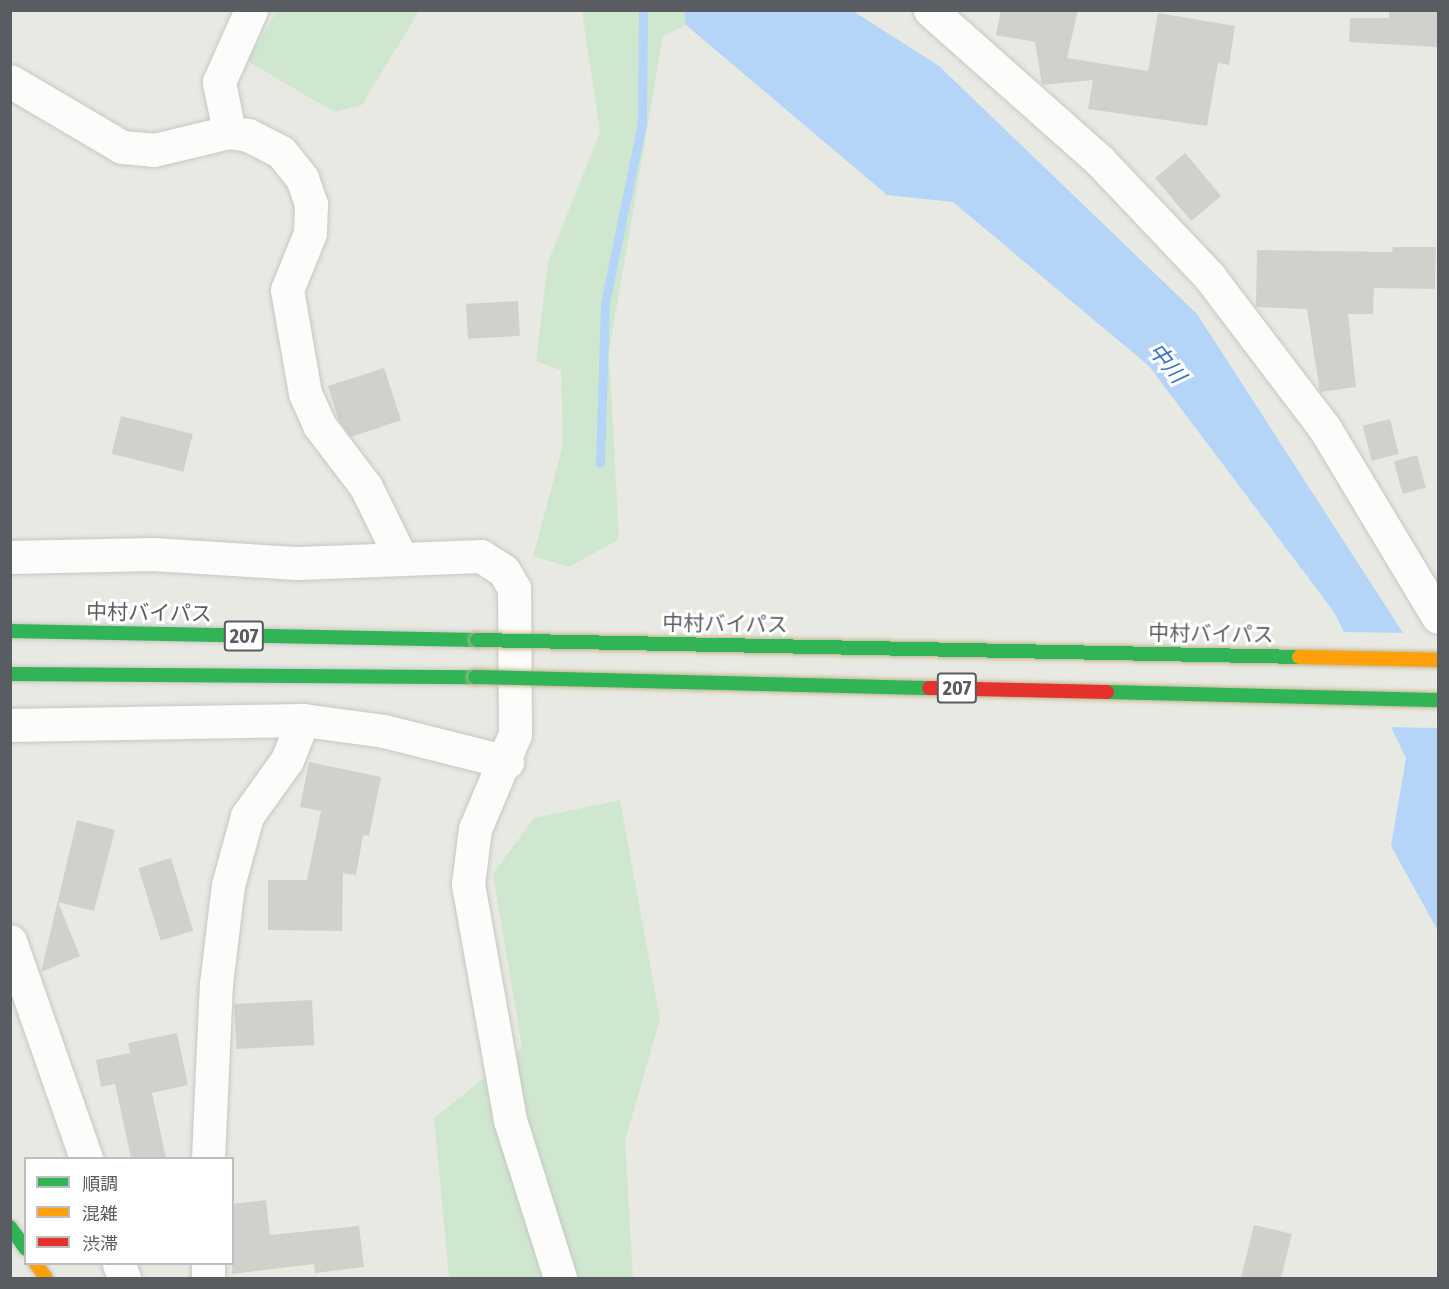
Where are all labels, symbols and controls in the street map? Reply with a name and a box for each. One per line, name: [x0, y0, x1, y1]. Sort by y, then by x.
water label: 中川: [1143, 338, 1191, 388]
street label: 中村バイパス: [86, 599, 212, 627]
street label: 中村バイパス: [662, 610, 788, 638]
road number: 207: [223, 619, 265, 653]
street label: 中村バイパス: [1148, 620, 1274, 648]
road number: 207: [936, 671, 978, 705]
legend: [24, 1157, 234, 1265]
text: 順調: [82, 1173, 118, 1195]
text: 混雑: [82, 1203, 118, 1225]
text: 渋滞: [82, 1233, 118, 1255]

